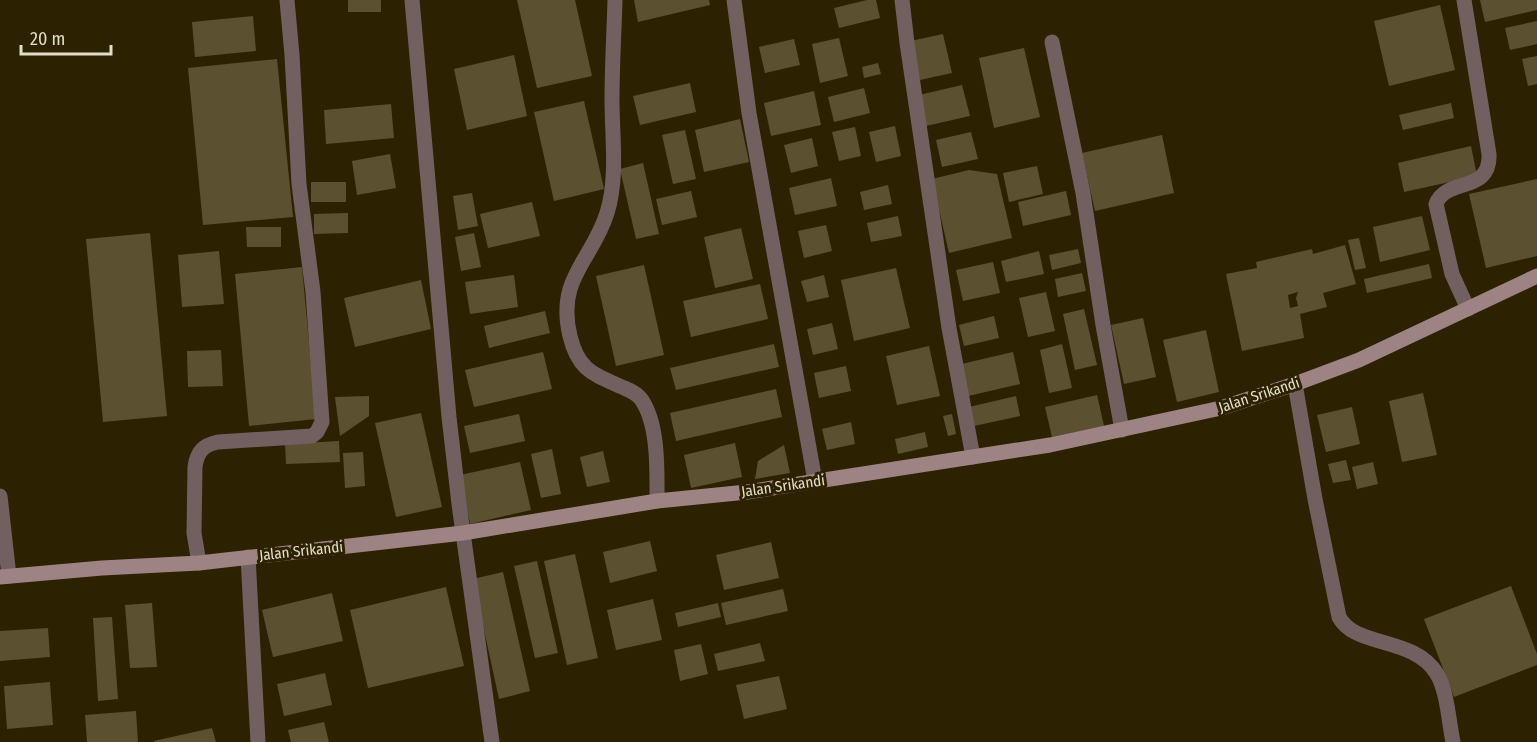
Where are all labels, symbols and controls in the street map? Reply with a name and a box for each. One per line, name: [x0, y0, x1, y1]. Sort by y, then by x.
scale bar: [21, 18, 111, 56]
text: 20 m: [30, 28, 65, 50]
street label: Jalan Srikandi: [1216, 373, 1302, 417]
street label: Jalan Srikandi: [740, 471, 826, 501]
street label: Jalan Srikandi: [258, 538, 344, 564]

